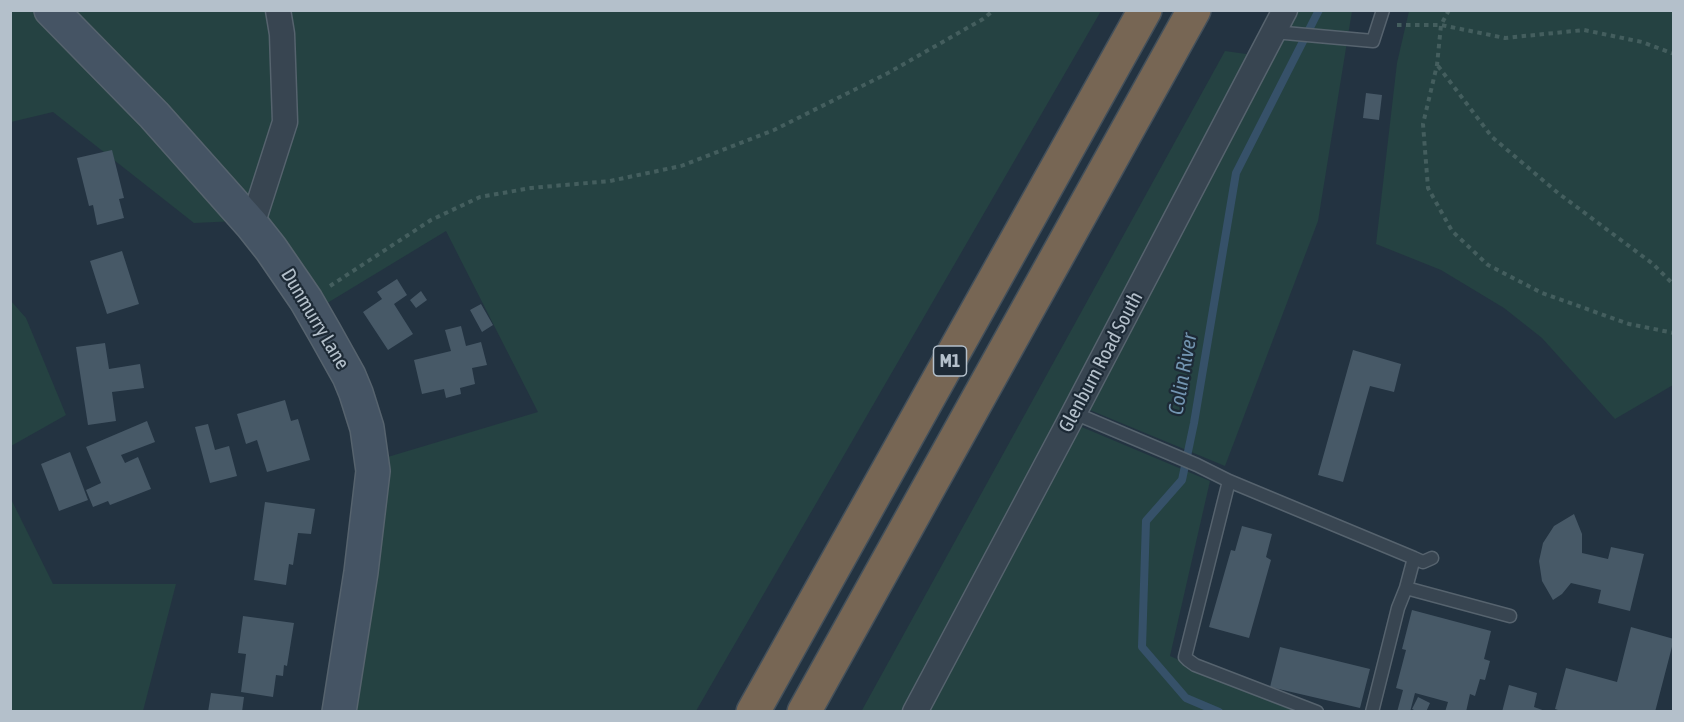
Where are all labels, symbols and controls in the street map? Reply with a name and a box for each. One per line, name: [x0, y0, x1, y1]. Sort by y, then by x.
street label: Dunmurry Lane: [276, 264, 354, 374]
street label: Glenburn Road South: [1054, 288, 1148, 436]
water label: Colin River: [1163, 331, 1203, 417]
road number: M1: [934, 346, 966, 376]

